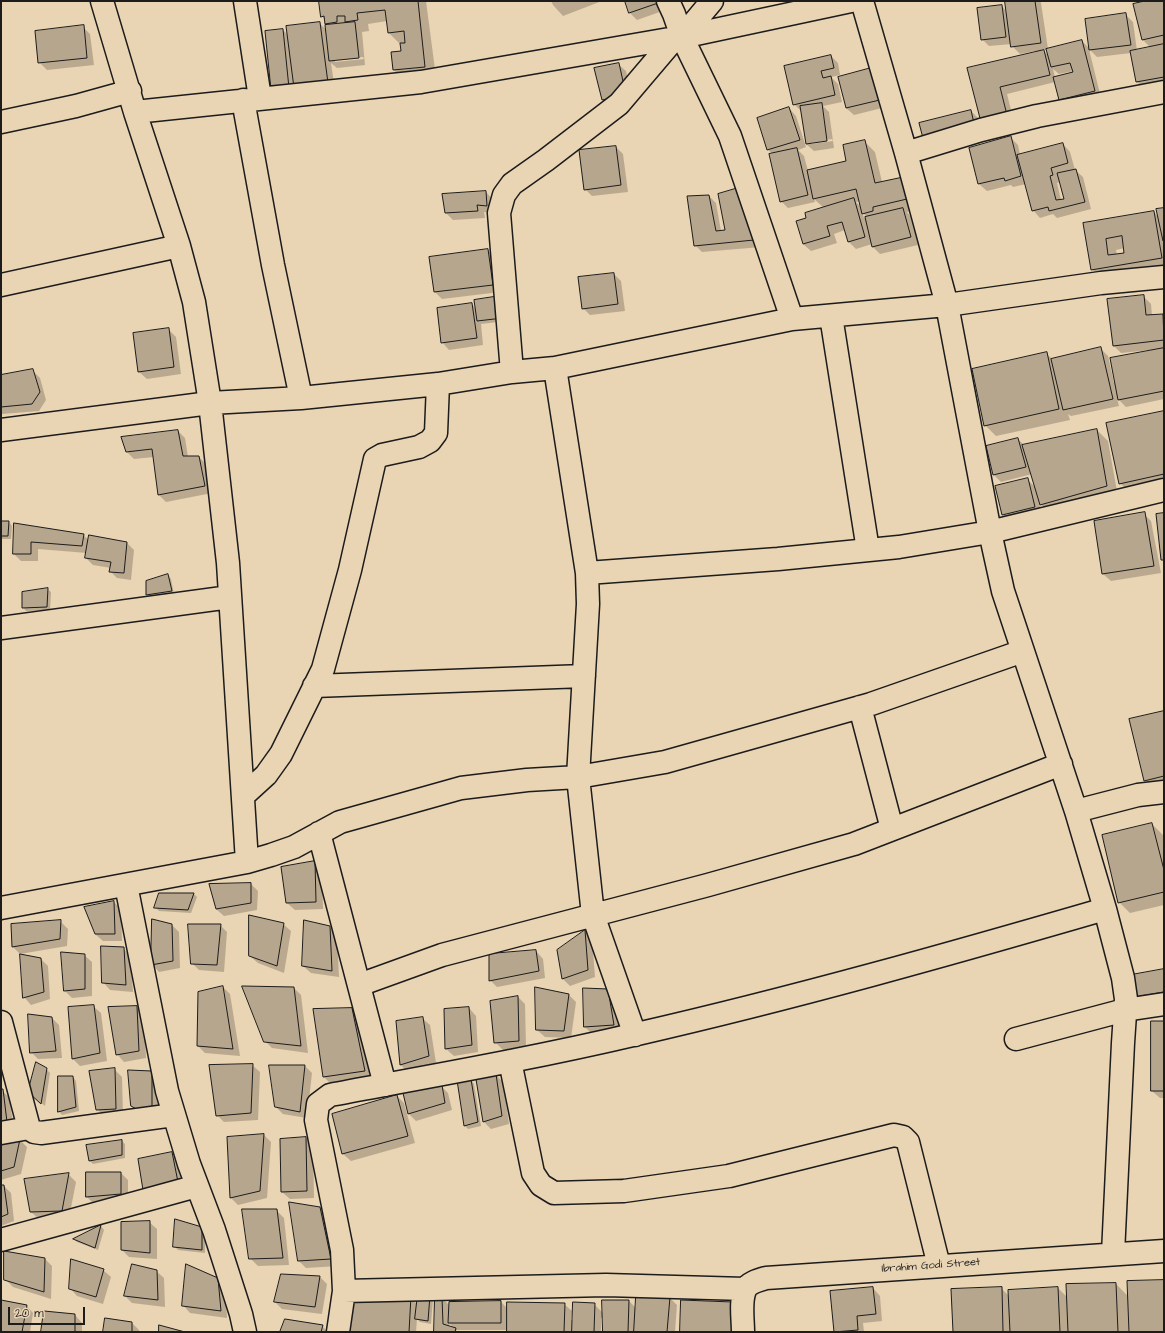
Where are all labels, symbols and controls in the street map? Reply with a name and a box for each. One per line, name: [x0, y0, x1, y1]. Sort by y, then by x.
street label: Ibrahim Godi Street: [881, 1256, 981, 1276]
scale bar: [10, 1299, 87, 1325]
text: 20 m: [15, 1305, 44, 1322]

